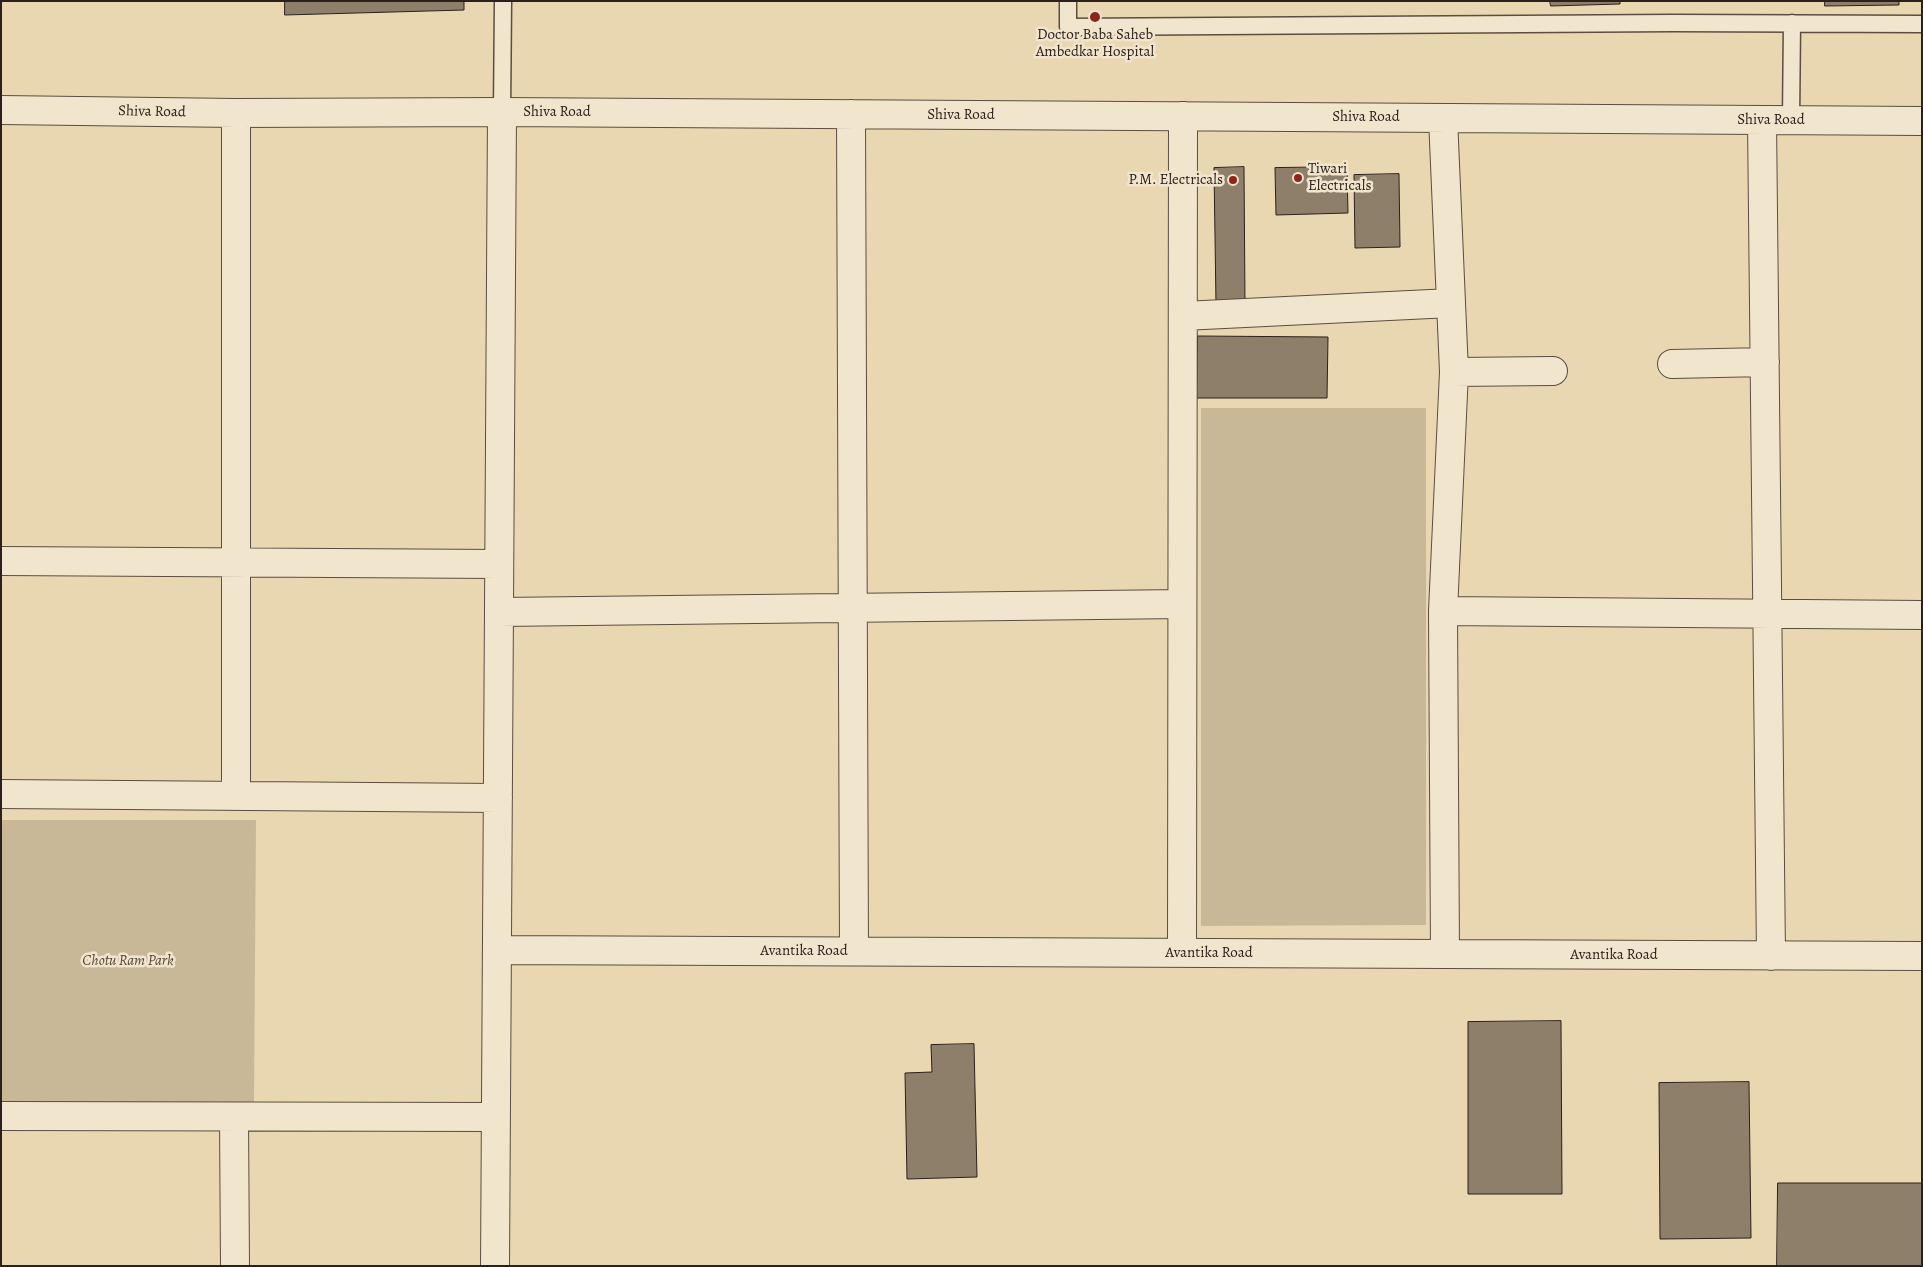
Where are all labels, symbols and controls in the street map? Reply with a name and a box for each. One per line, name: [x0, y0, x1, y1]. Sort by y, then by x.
marker: Doctor Baba Saheb Ambedkar Hospital: [1088, 10, 1102, 24]
place label: Doctor Baba Saheb Ambedkar Hospital: [1036, 26, 1154, 61]
street label: Shiva Road: [118, 102, 186, 122]
street label: Shiva Road: [523, 103, 591, 121]
street label: Shiva Road: [927, 106, 995, 124]
street label: Shiva Road: [1332, 108, 1400, 126]
street label: Shiva Road: [1737, 111, 1805, 129]
place label: Tiwari Electricals: [1308, 160, 1371, 195]
place label: P.M. Electricals: [1128, 171, 1223, 189]
marker: Tiwari Electricals: [1292, 172, 1304, 184]
marker: P.M. Electricals: [1227, 174, 1239, 186]
street label: Avantika Road: [760, 942, 848, 960]
street label: Avantika Road: [1165, 944, 1253, 962]
street label: Avantika Road: [1570, 946, 1658, 964]
park label: Chotu Ram Park: [82, 952, 174, 970]

